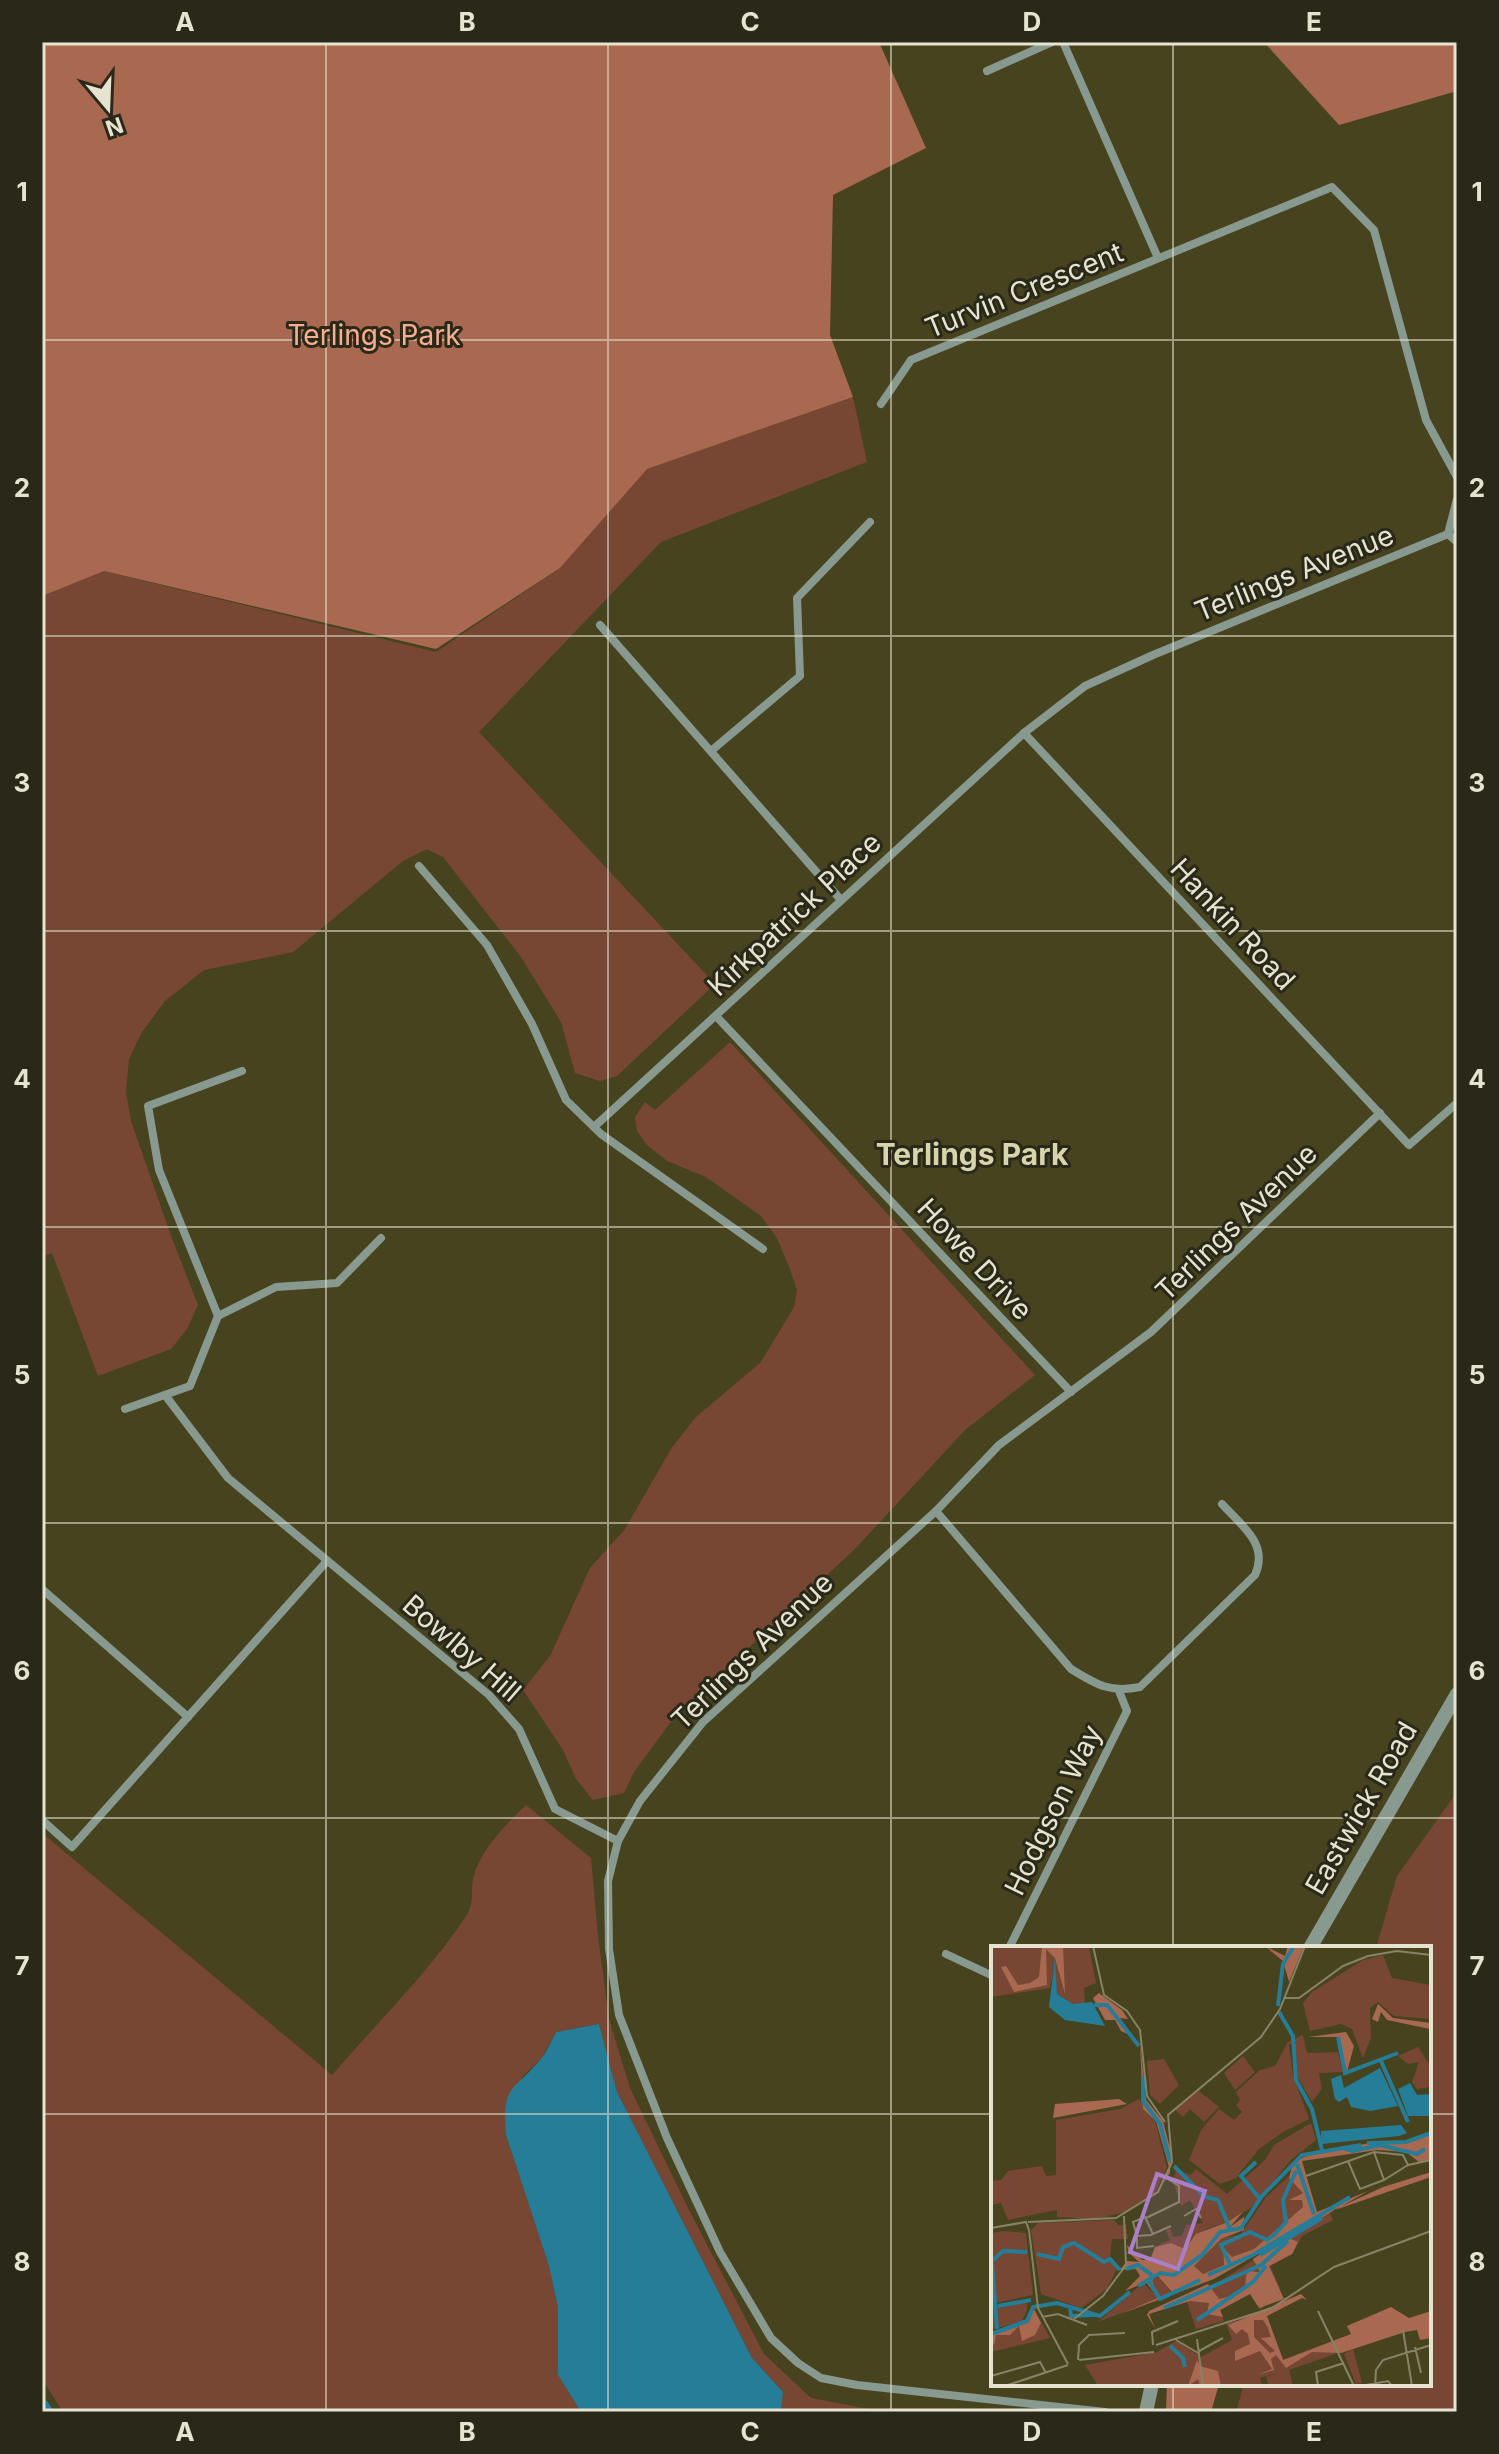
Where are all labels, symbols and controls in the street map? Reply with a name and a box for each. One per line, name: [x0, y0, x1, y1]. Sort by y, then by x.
text: A: [175, 6, 195, 37]
text: B: [458, 6, 476, 37]
text: C: [740, 6, 760, 37]
text: D: [1023, 6, 1041, 37]
text: E: [1306, 6, 1322, 37]
north arrow: [68, 68, 148, 148]
text: N: [102, 112, 127, 142]
text: 1: [16, 176, 28, 207]
text: 1: [1471, 176, 1483, 207]
street label: Turvin Crescent: [920, 235, 1128, 345]
park label: Terlings Park: [287, 318, 461, 352]
text: 2: [14, 472, 30, 503]
text: 2: [1469, 472, 1485, 503]
street label: Terlings Avenue: [1190, 518, 1398, 628]
text: 3: [14, 767, 30, 798]
text: 3: [1469, 767, 1485, 798]
street label: Kirkpatrick Place: [700, 825, 888, 1003]
street label: Hankin Road: [1164, 851, 1302, 997]
text: 4: [13, 1063, 31, 1094]
text: 4: [1468, 1063, 1486, 1094]
district label: Terlings Park: [876, 1136, 1069, 1172]
street label: Terlings Avenue: [1148, 1136, 1324, 1308]
street label: Howe Drive: [910, 1191, 1040, 1327]
text: 5: [14, 1359, 30, 1390]
text: 5: [1469, 1359, 1485, 1390]
street label: Terlings Avenue: [664, 1565, 840, 1737]
street label: Bowlby Hill: [396, 1587, 528, 1709]
text: 6: [14, 1655, 30, 1686]
text: 6: [1469, 1655, 1485, 1686]
street label: Eastwick Road: [1298, 1716, 1424, 1900]
street label: Hodgson Way: [997, 1719, 1109, 1901]
inset map: [991, 1946, 1431, 2386]
text: 7: [14, 1950, 30, 1981]
text: 7: [1469, 1950, 1485, 1981]
text: 8: [14, 2246, 30, 2277]
text: 8: [1469, 2246, 1485, 2277]
text: A: [175, 2416, 195, 2447]
text: B: [458, 2416, 476, 2447]
text: C: [740, 2416, 760, 2447]
text: D: [1023, 2416, 1041, 2447]
text: E: [1306, 2416, 1322, 2447]

